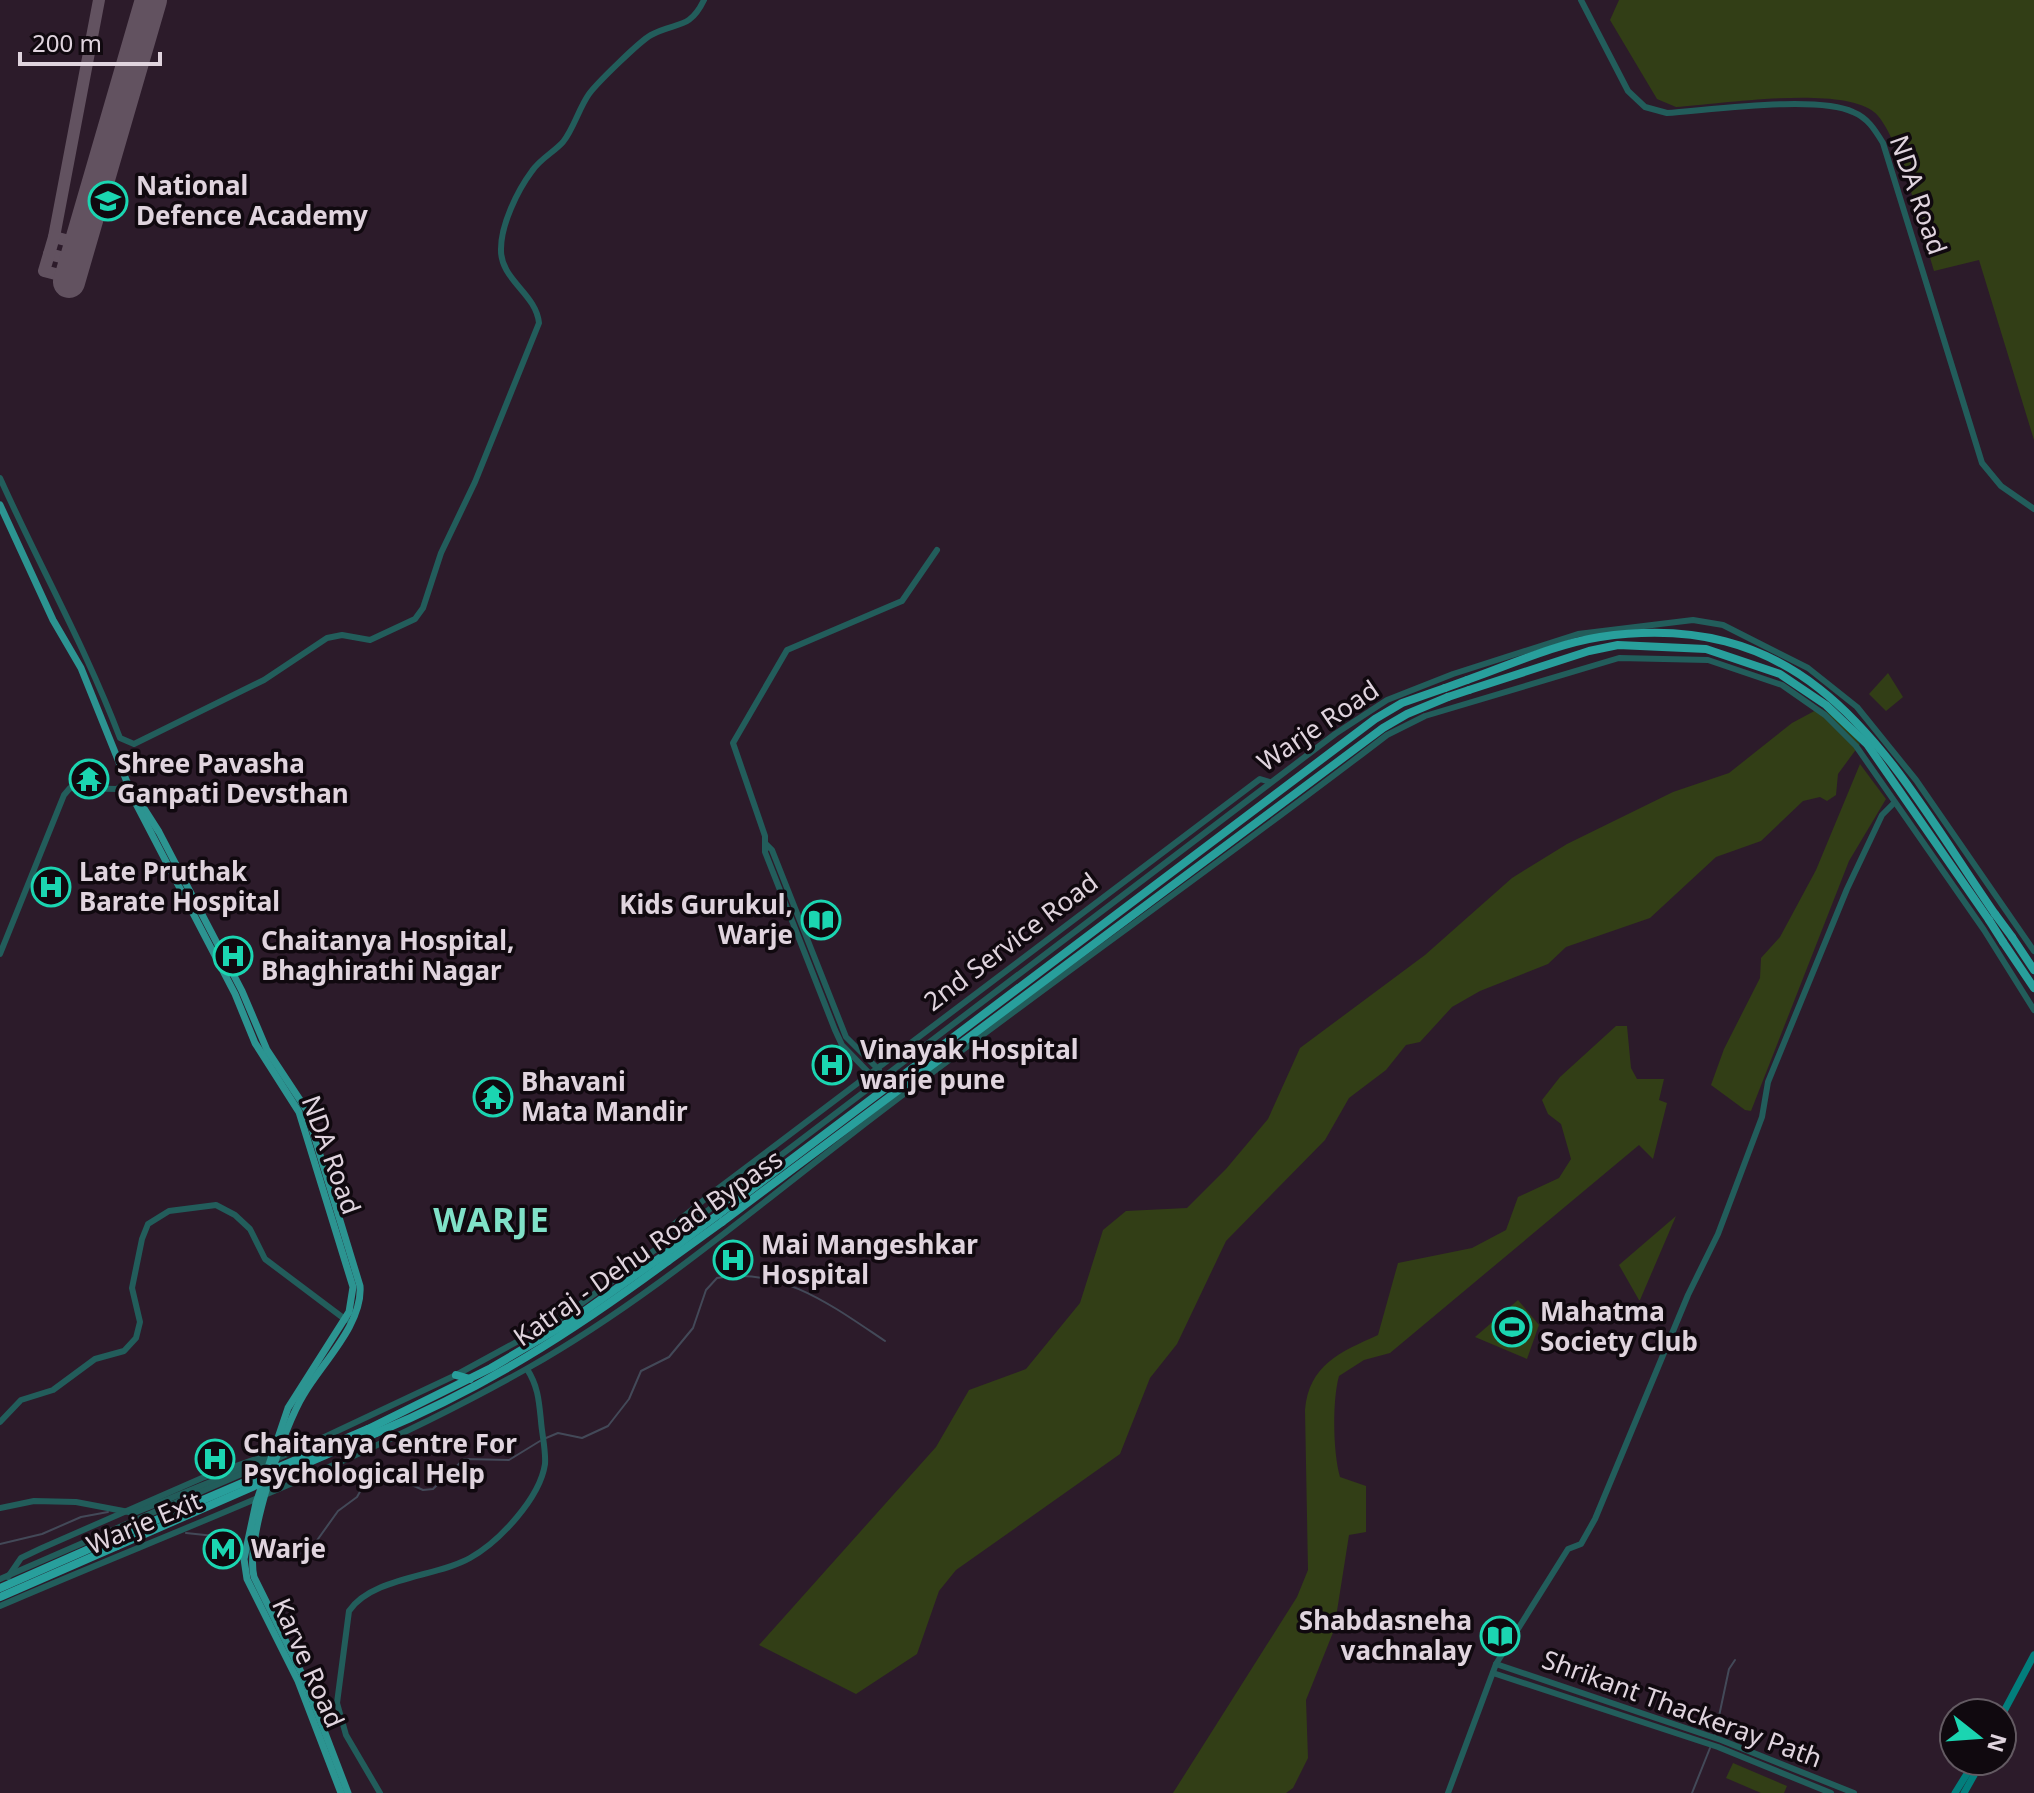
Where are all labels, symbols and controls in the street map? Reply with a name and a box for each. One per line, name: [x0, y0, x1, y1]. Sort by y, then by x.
scale bar: [20, 16, 160, 66]
text: 200 m: [32, 26, 102, 59]
street label: NDA Road: [1882, 130, 1956, 259]
place label: National Defence Academy: [136, 167, 368, 233]
school or university icon: National Defence Academy: [87, 180, 129, 222]
street label: Warje Road: [1250, 671, 1385, 779]
place label: Shree Pavasha Ganpati Devsthan: [117, 745, 349, 811]
temple icon: Shree Pavasha Ganpati Devsthan: [68, 758, 110, 800]
place label: Late Pruthak Barate Hospital: [79, 853, 280, 919]
street label: 2nd Service Road: [916, 864, 1105, 1019]
hospital icon: Late Pruthak Barate Hospital: [30, 866, 72, 908]
place label: Kids Gurukul, Warje: [619, 886, 793, 952]
library icon: Kids Gurukul, Warje: [800, 899, 842, 941]
place label: Chaitanya Hospital, Bhaghirathi Nagar: [261, 922, 514, 988]
hospital icon: Chaitanya Hospital, Bhaghirathi Nagar: [212, 935, 254, 977]
place label: Vinayak Hospital warje pune: [860, 1031, 1078, 1097]
hospital icon: Vinayak Hospital warje pune: [811, 1044, 853, 1086]
place label: Bhavani Mata Mandir: [521, 1063, 688, 1129]
temple icon: Bhavani Mata Mandir: [472, 1076, 514, 1118]
street label: NDA Road: [294, 1090, 370, 1219]
street label: Katraj - Dehu Road Bypass: [506, 1140, 789, 1354]
district label: WARJE: [433, 1196, 551, 1242]
place label: Mai Mangeshkar Hospital: [761, 1226, 978, 1292]
hospital icon: Mai Mangeshkar Hospital: [712, 1239, 754, 1281]
place label: Mahatma Society Club: [1540, 1293, 1698, 1359]
sports icon: Mahatma Society Club: [1491, 1306, 1533, 1348]
place label: Chaitanya Centre For Psychological Help: [243, 1425, 517, 1491]
hospital icon: Chaitanya Centre For Psychological Help: [194, 1438, 236, 1480]
street label: Warje Exit: [81, 1482, 207, 1562]
metro station icon: Warje: [202, 1528, 244, 1570]
place label: Warje: [251, 1530, 326, 1566]
street label: Karve Road: [264, 1592, 354, 1733]
place label: Shabdasneha vachnalay: [1299, 1602, 1472, 1668]
library icon: Shabdasneha vachnalay: [1479, 1615, 1521, 1657]
street label: Shrikant Thackeray Path: [1537, 1641, 1827, 1775]
north arrow: [1938, 1697, 2018, 1777]
text: N: [1981, 1730, 2015, 1756]

